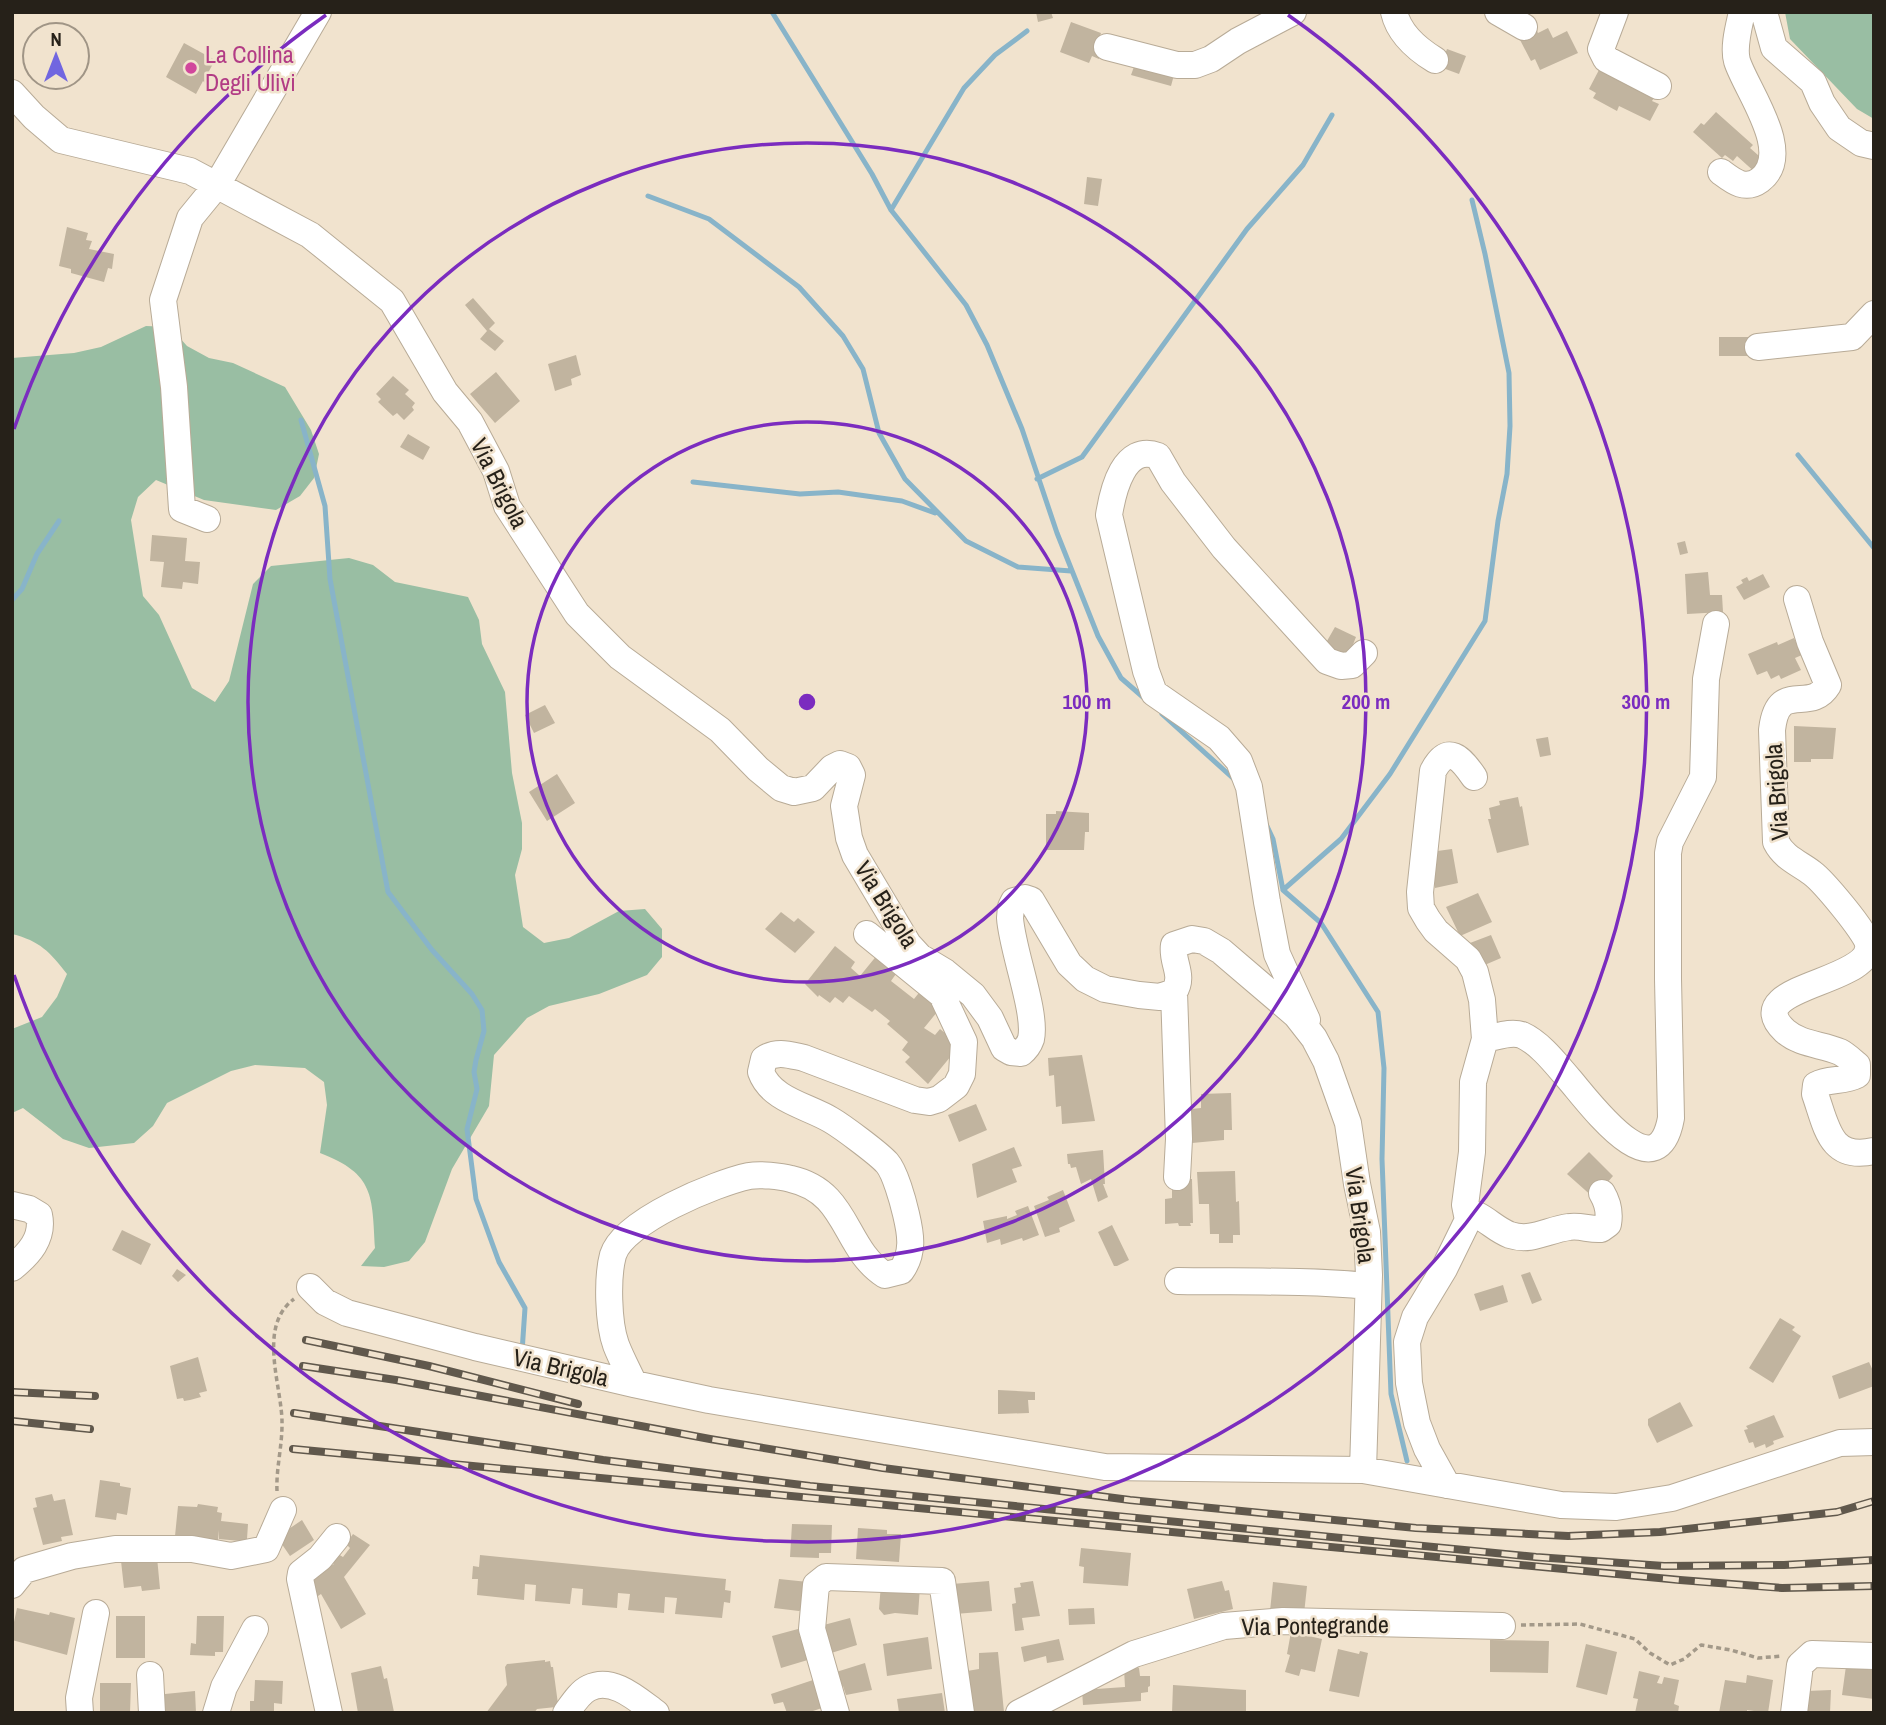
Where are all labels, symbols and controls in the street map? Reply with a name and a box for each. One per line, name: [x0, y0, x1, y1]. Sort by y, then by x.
north arrow: [21, 21, 91, 91]
text: N: [50, 26, 62, 52]
place label: La Collina Degli Ulivi: [205, 38, 296, 98]
marker: La Collina Degli Ulivi: [183, 60, 199, 76]
street label: Via Brigola: [464, 433, 536, 534]
text: 100 m: [1063, 687, 1111, 716]
text: 200 m: [1342, 687, 1390, 716]
text: 300 m: [1622, 687, 1670, 716]
centre of rings: [795, 690, 819, 714]
street label: Via Brigola: [1757, 742, 1795, 842]
street label: Via Brigola: [848, 854, 926, 954]
street label: Via Brigola: [1338, 1165, 1384, 1265]
street label: Via Brigola: [510, 1340, 612, 1394]
street label: Via Pontegrande: [1241, 1608, 1389, 1642]

